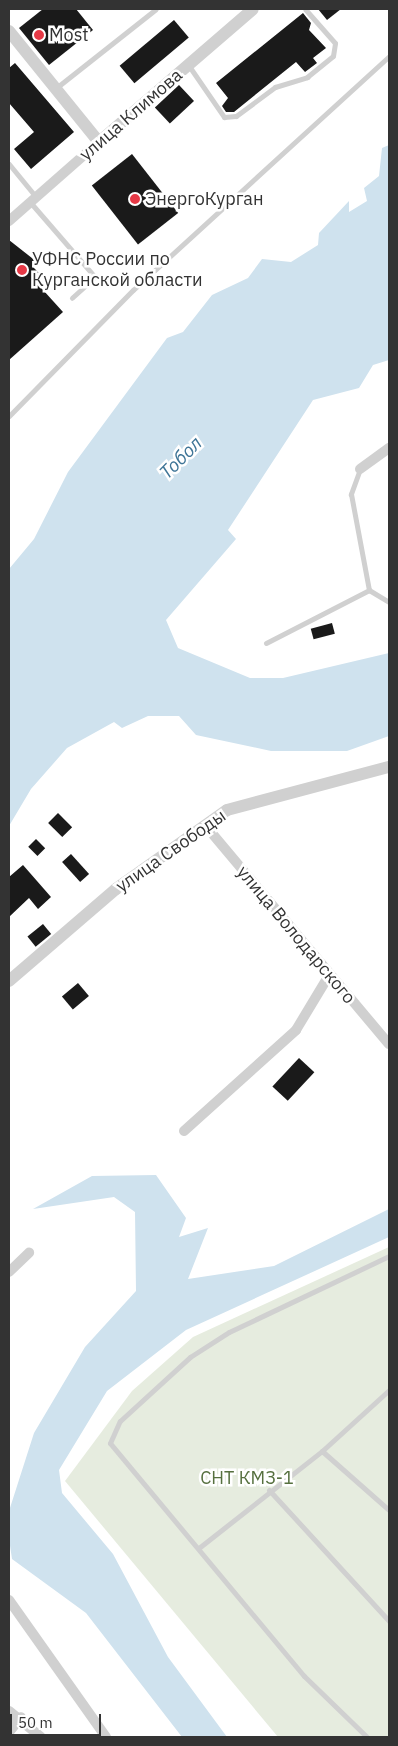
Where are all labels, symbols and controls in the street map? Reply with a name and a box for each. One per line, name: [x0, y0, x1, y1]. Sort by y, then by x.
place label: Most: [49, 24, 89, 46]
marker: Most: [33, 29, 45, 41]
street label: улица Климова: [75, 65, 187, 165]
place label: ЭнергоКурган: [145, 188, 263, 210]
marker: ЭнергоКурган: [129, 193, 141, 205]
place label: УФНС России по Курганской области: [32, 249, 202, 292]
marker: УФНС России по Курганской области: [16, 264, 28, 276]
water label: Тобол: [155, 432, 207, 484]
street label: улица Свободы: [112, 805, 230, 897]
street label: улица Володарского: [232, 862, 360, 1008]
park label: СНТ КМЗ-1: [200, 1467, 294, 1489]
scale bar: [12, 1704, 104, 1736]
text: 50 m: [18, 1713, 53, 1732]

